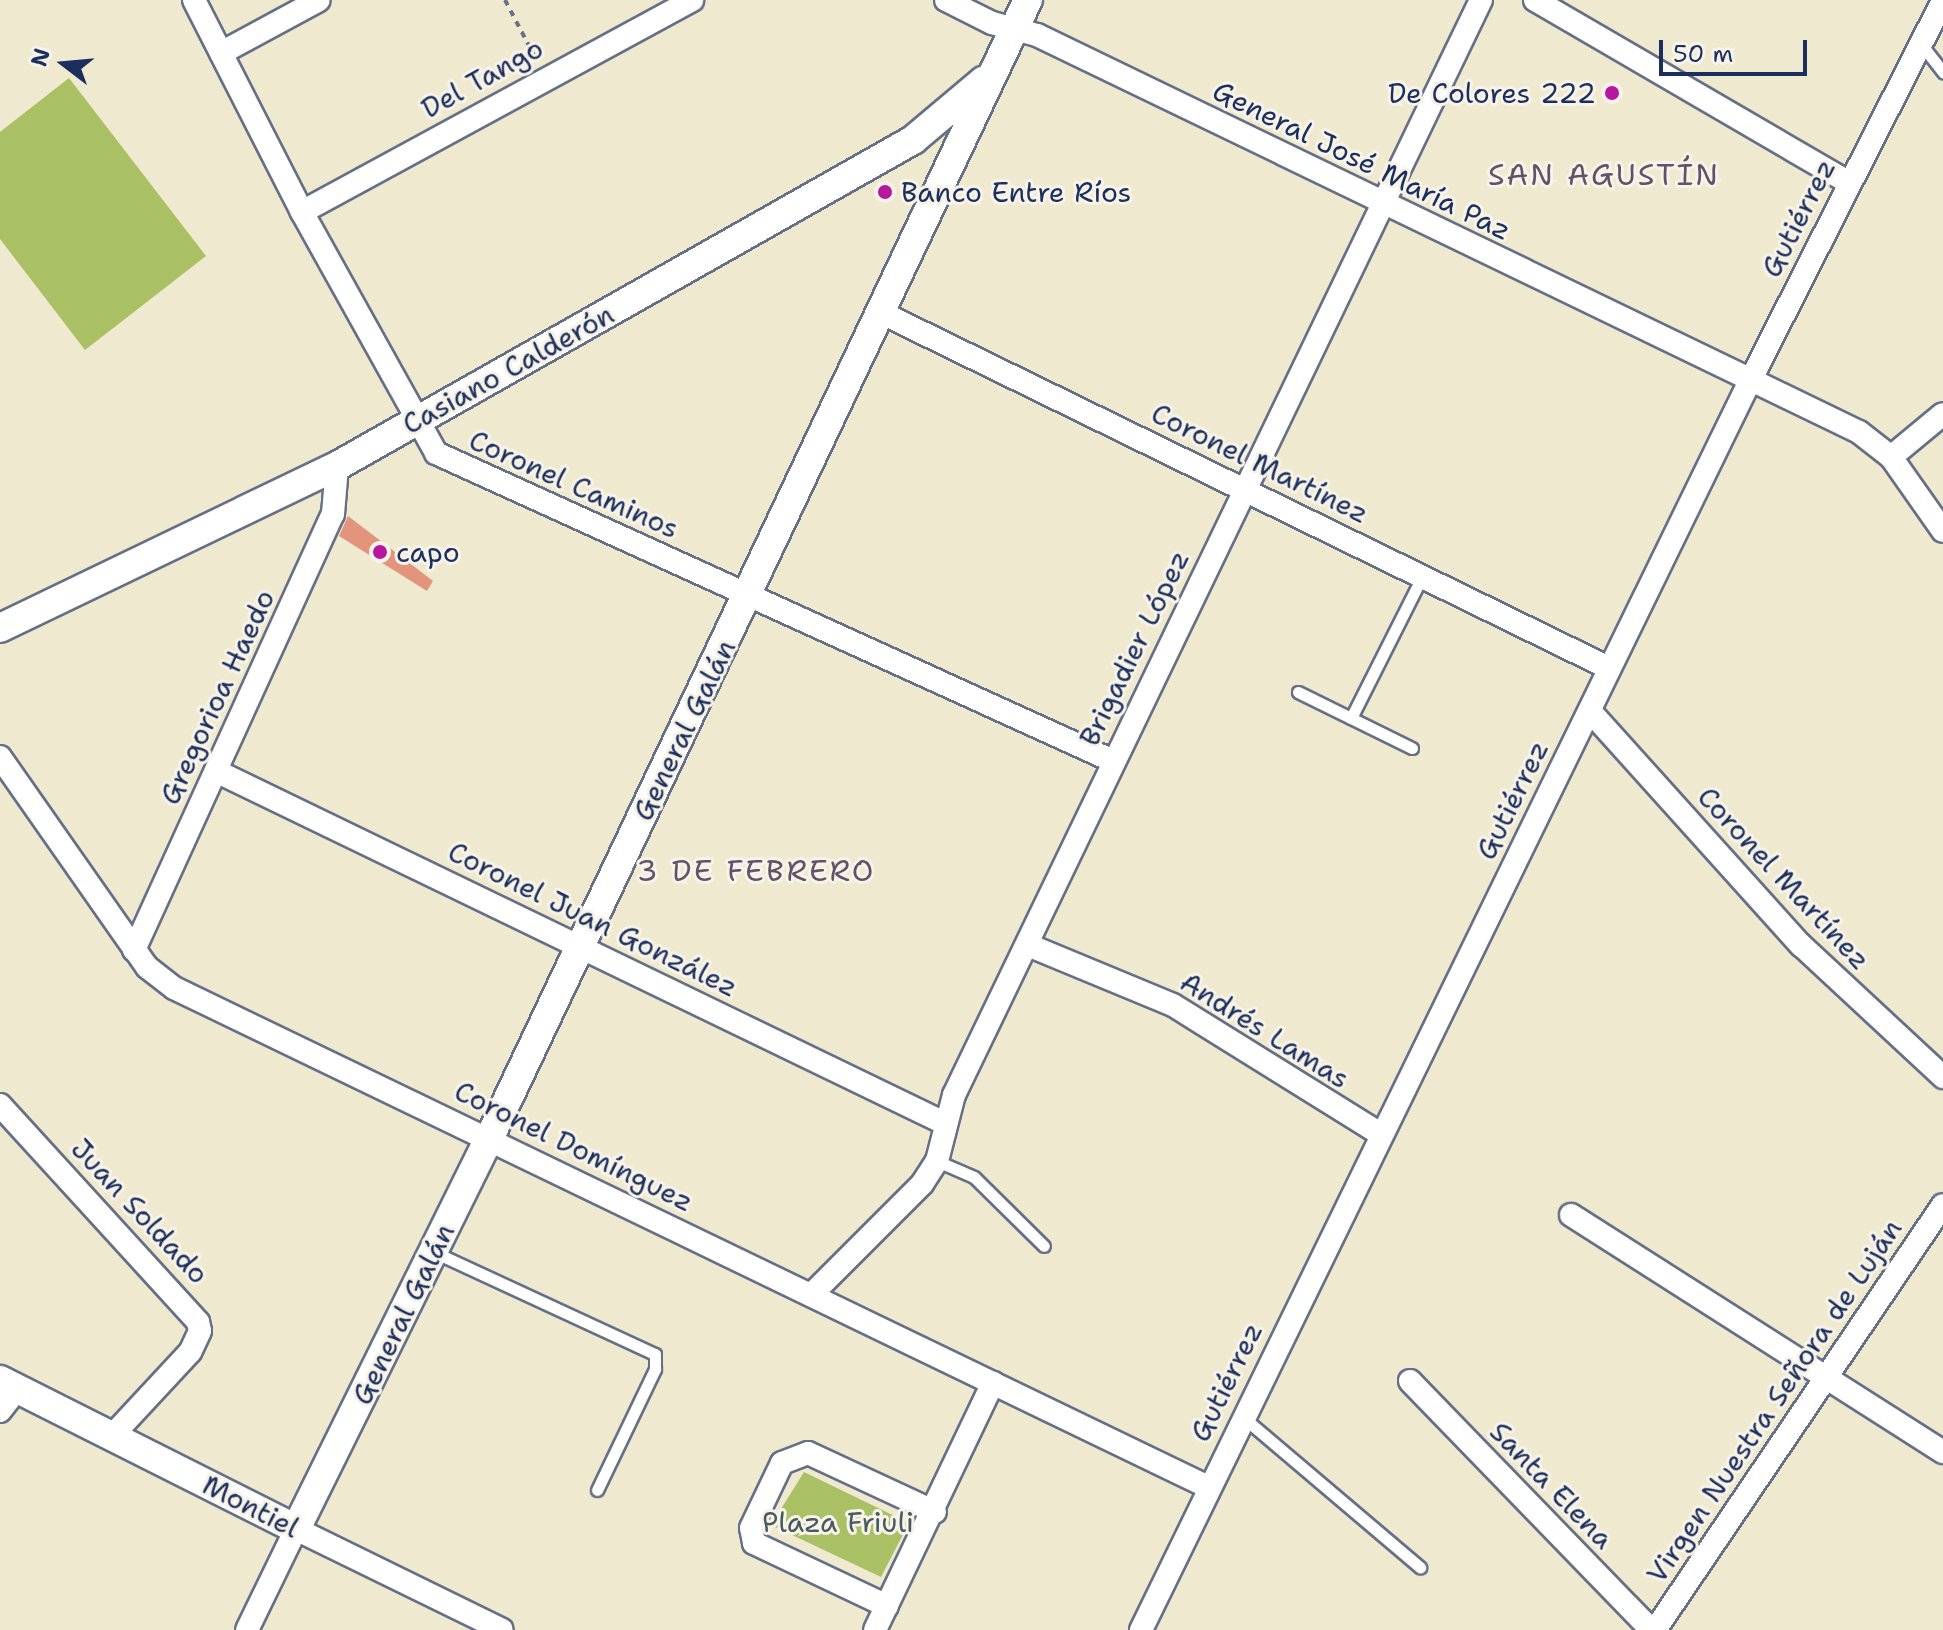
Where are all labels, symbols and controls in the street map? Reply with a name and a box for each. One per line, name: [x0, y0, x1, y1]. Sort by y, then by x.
north arrow: [24, 24, 104, 104]
scale bar: [1663, 24, 1811, 74]
street label: Del Tango: [415, 31, 549, 125]
text: 50 m: [1673, 38, 1733, 70]
text: N: [24, 45, 57, 70]
street label: General José María Paz: [1208, 73, 1516, 247]
place label: De Colores 222: [1388, 76, 1596, 110]
marker: De Colores 222: [1603, 84, 1621, 102]
street label: Gutiérrez: [1754, 153, 1842, 283]
district label: SAN AGUSTÍN: [1488, 157, 1720, 193]
place label: Banco Entre Ríos: [901, 175, 1131, 209]
marker: Banco Entre Ríos: [876, 183, 894, 201]
street label: Casiano Calderón: [396, 297, 620, 441]
street label: Coronel Martínez: [1146, 396, 1374, 530]
street label: Coronel Caminos: [464, 423, 684, 545]
place label: capo: [396, 535, 460, 569]
marker: capo: [371, 543, 389, 561]
street label: Brigadier López: [1072, 545, 1196, 751]
street label: Gregorioa Haedo: [153, 584, 281, 810]
street label: General Galán: [626, 634, 742, 826]
street label: Gutiérrez: [1469, 735, 1555, 865]
street label: Coronel Martínez: [1691, 780, 1877, 976]
street label: Coronel Juan González: [443, 834, 743, 1004]
district label: 3 DE FEBRERO: [637, 853, 875, 889]
street label: Andrés Lamas: [1174, 965, 1356, 1095]
street label: Coronel Domínguez: [449, 1074, 699, 1218]
street label: Juan Soldado: [64, 1132, 216, 1290]
street label: Virgen Nuestra Señora de Luján: [1639, 1213, 1909, 1589]
street label: General Galán: [345, 1218, 461, 1410]
street label: Gutiérrez: [1183, 1317, 1269, 1447]
street label: Santa Elena: [1483, 1415, 1621, 1555]
street label: Montiel: [197, 1467, 305, 1545]
park label: Plaza Friuli: [762, 1505, 914, 1539]

